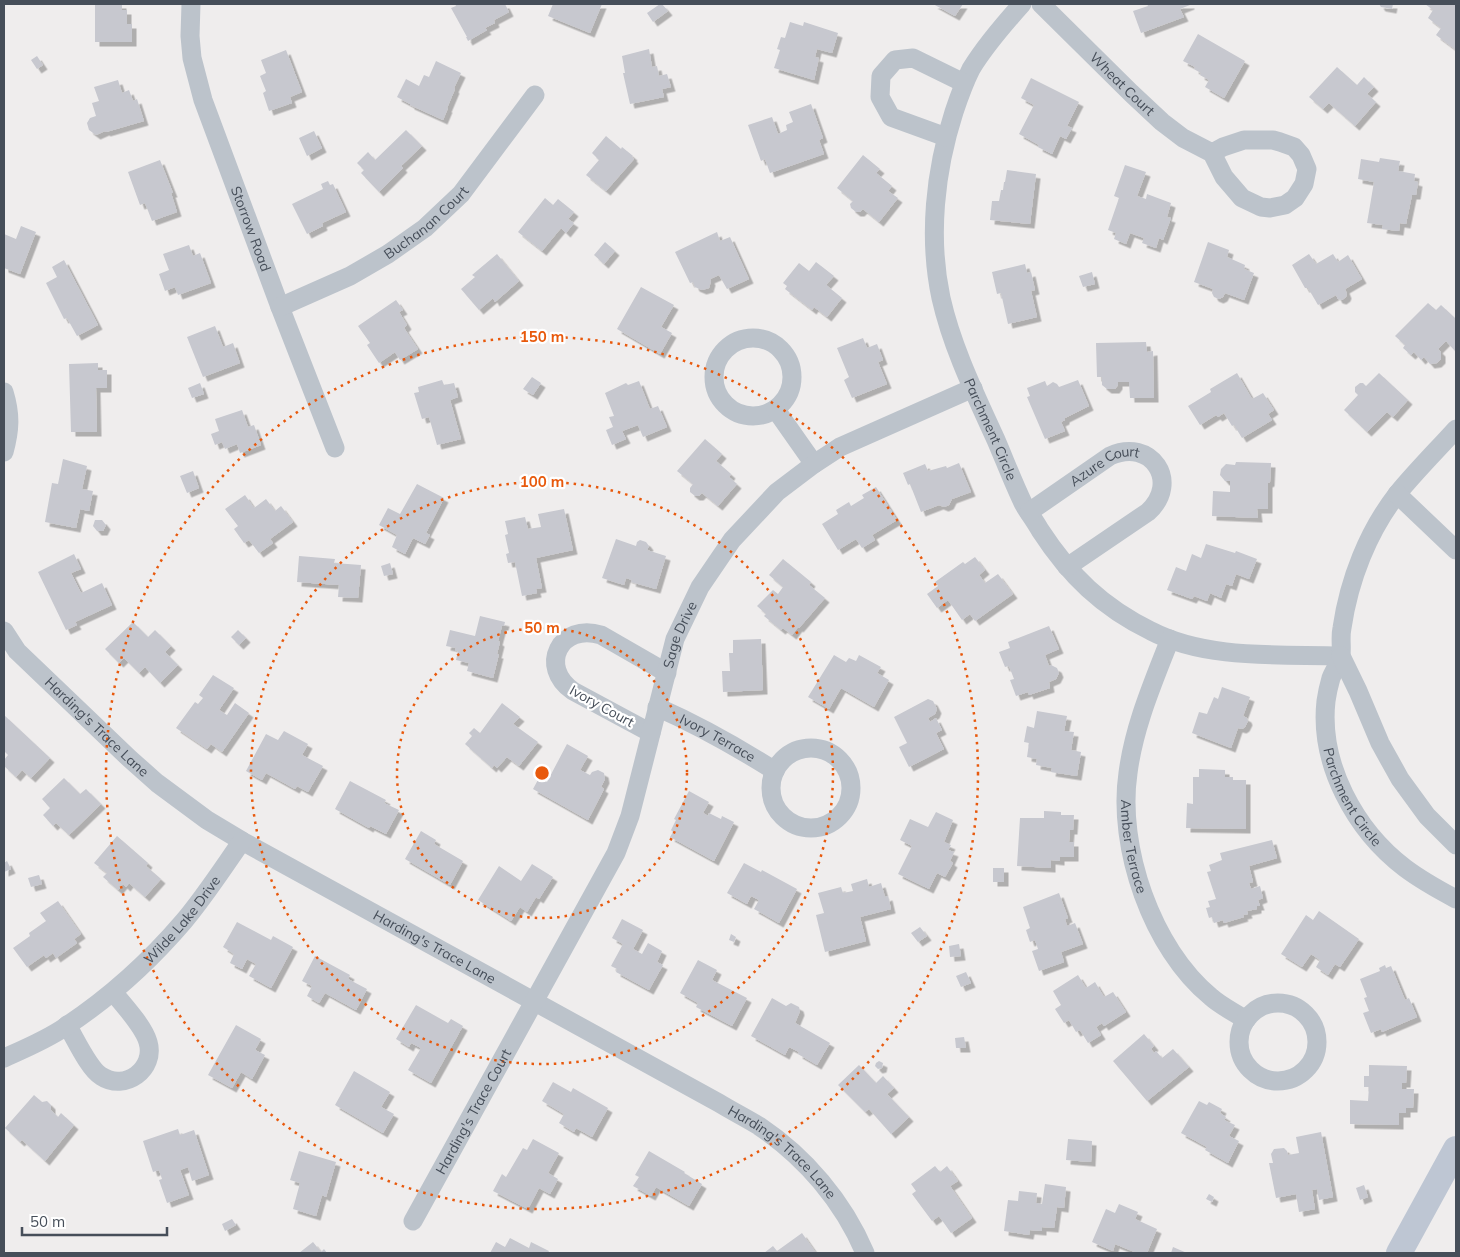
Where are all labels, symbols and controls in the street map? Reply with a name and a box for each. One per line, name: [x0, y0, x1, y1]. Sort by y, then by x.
street label: Wheat Court: [1086, 48, 1159, 120]
street label: Buchanan Court: [380, 183, 473, 263]
street label: Storrow Road: [227, 184, 275, 274]
text: 150 m: [520, 327, 564, 346]
street label: Parchment Circle: [960, 375, 1021, 483]
street label: Azure Court: [1066, 442, 1142, 490]
text: 100 m: [520, 472, 564, 491]
street label: Sage Drive: [659, 598, 701, 670]
text: 50 m: [524, 618, 560, 637]
street label: Harding's Trace Lane: [41, 673, 153, 781]
street label: Ivory Court: [567, 681, 638, 731]
street label: Ivory Terrace: [677, 710, 759, 766]
street label: Parchment Circle: [1319, 746, 1385, 850]
centre of rings: [533, 764, 551, 782]
street label: Amber Terrace: [1117, 799, 1151, 896]
street label: Wilde Lake Drive: [140, 872, 224, 968]
street label: Harding's Trace Lane: [370, 906, 499, 988]
street label: Harding's Trace Court: [432, 1046, 515, 1177]
street label: Harding's Trace Lane: [725, 1101, 840, 1202]
scale bar: [22, 1204, 168, 1236]
text: 50 m: [30, 1212, 65, 1231]

